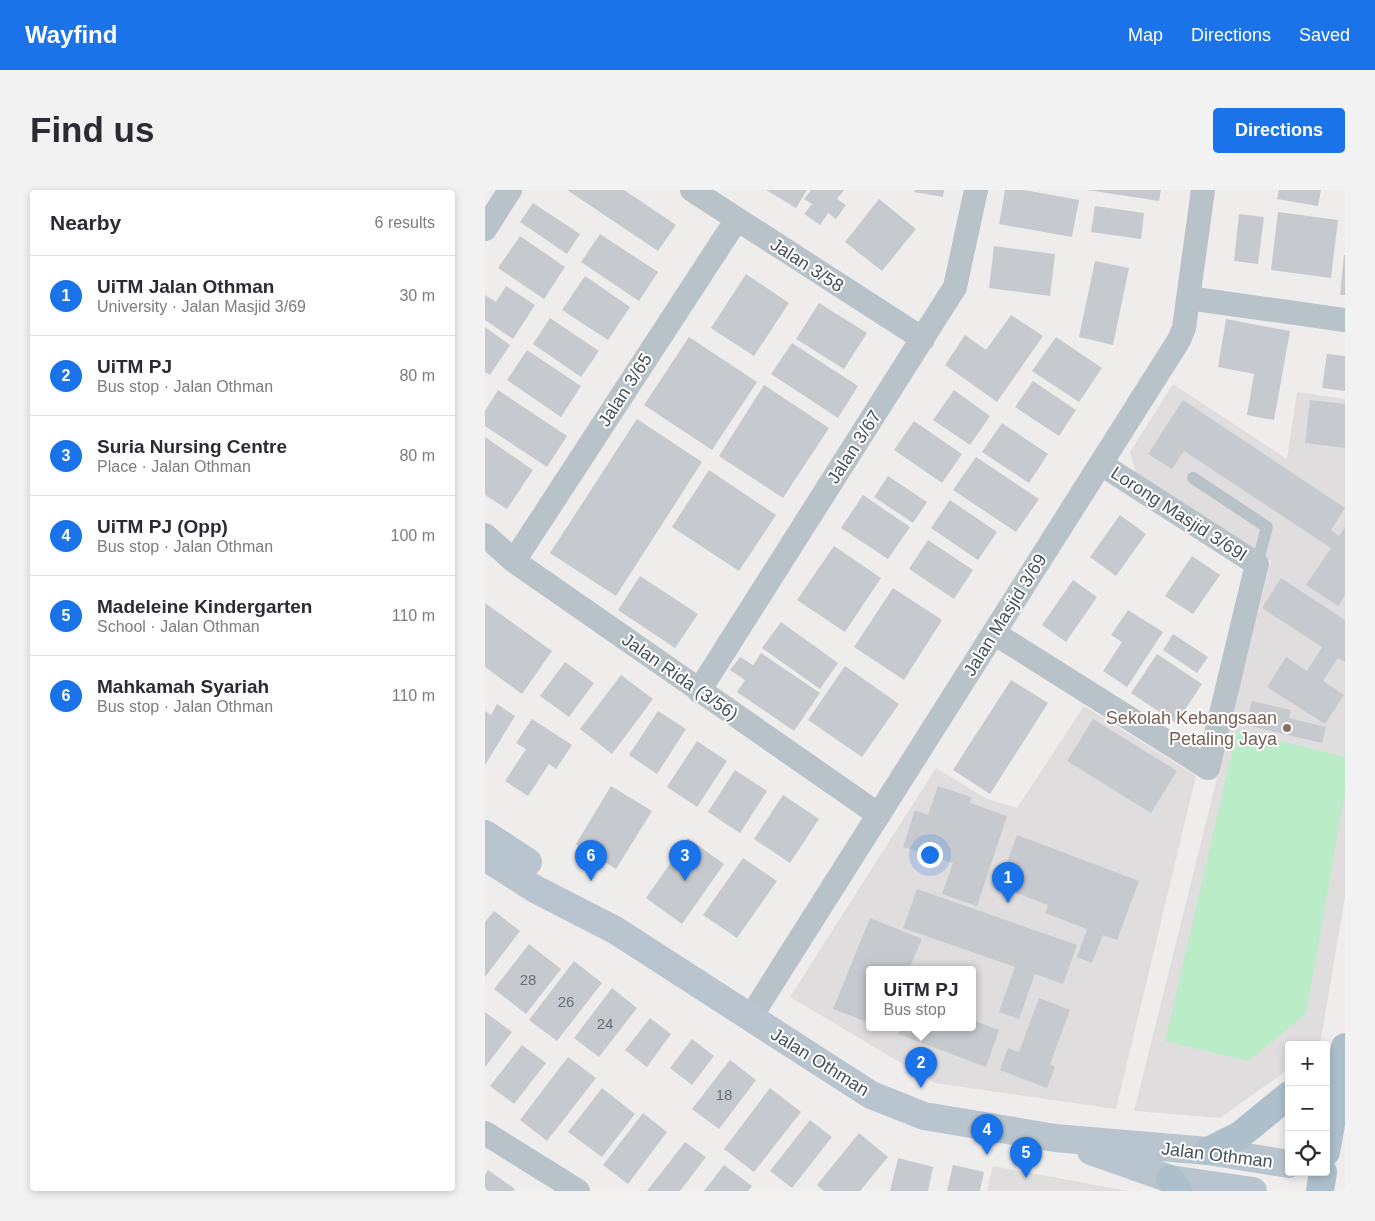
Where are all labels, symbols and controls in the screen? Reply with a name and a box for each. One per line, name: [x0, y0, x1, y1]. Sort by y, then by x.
text: Wayfind: [25, 21, 117, 48]
text: Map: [1128, 25, 1163, 45]
text: Directions: [1191, 25, 1271, 45]
text: Saved: [1299, 25, 1350, 45]
button: Directions: [1213, 108, 1345, 153]
text: Find us: [30, 110, 154, 149]
text: Nearby: [50, 211, 121, 234]
text: 6 results: [375, 214, 435, 231]
street label: Jalan 3/58: [767, 234, 847, 296]
text: UiTM Jalan Othman: [97, 276, 274, 297]
text: 1: [62, 287, 70, 304]
text: 30 m: [399, 287, 435, 304]
text: University · Jalan Masjid 3/69: [97, 298, 306, 315]
street label: Jalan 3/65: [594, 350, 656, 430]
text: UiTM PJ: [97, 356, 172, 377]
text: 2: [62, 367, 70, 384]
text: 80 m: [399, 367, 435, 384]
text: Bus stop · Jalan Othman: [97, 378, 273, 395]
street label: Jalan 3/67: [823, 407, 885, 487]
text: Suria Nursing Centre: [97, 436, 287, 457]
text: 3: [62, 447, 70, 464]
text: 80 m: [399, 447, 435, 464]
text: Place · Jalan Othman: [97, 458, 251, 475]
street label: Lorong Masjid 3/69I: [1107, 463, 1251, 565]
text: UiTM PJ (Opp): [97, 516, 228, 537]
text: 4: [62, 527, 70, 544]
text: 100 m: [391, 527, 435, 544]
text: Bus stop · Jalan Othman: [97, 538, 273, 555]
street label: Jalan Masjid 3/69: [959, 550, 1051, 680]
text: Madeleine Kindergarten: [97, 596, 312, 617]
text: 5: [62, 607, 70, 624]
text: 110 m: [392, 607, 435, 624]
text: School · Jalan Othman: [97, 618, 260, 635]
street label: Jalan Rida (3/56): [618, 629, 742, 725]
text: Mahkamah Syariah: [97, 676, 269, 697]
text: 6: [62, 687, 70, 704]
text: 110 m: [392, 687, 435, 704]
text: Bus stop · Jalan Othman: [97, 698, 273, 715]
place label: Sekolah Kebangsaan Petaling Jaya: [1106, 708, 1278, 749]
marker: Sekolah Kebangsaan Petaling Jaya: [1281, 722, 1293, 734]
pin: 6: [575, 840, 607, 881]
pin: 3: [669, 840, 701, 881]
your location: [917, 842, 943, 868]
pin: 1: [992, 862, 1024, 903]
popup: [866, 966, 976, 1031]
house number: 28: [520, 971, 536, 988]
text: UiTM PJ: [884, 979, 958, 1000]
house number: 26: [558, 993, 574, 1010]
text: Bus stop: [884, 1001, 946, 1018]
house number: 24: [597, 1015, 613, 1032]
street label: Jalan Othman: [767, 1024, 873, 1100]
map controls: [1285, 1041, 1330, 1176]
button: +: [1285, 1041, 1330, 1086]
pin: 2: [905, 1047, 937, 1088]
house number: 18: [716, 1086, 732, 1103]
button: −: [1285, 1086, 1330, 1131]
pin: 4: [971, 1114, 1003, 1155]
button: locate: [1285, 1131, 1330, 1176]
pin: 5: [1010, 1137, 1042, 1178]
street label: Jalan Othman: [1160, 1138, 1274, 1172]

